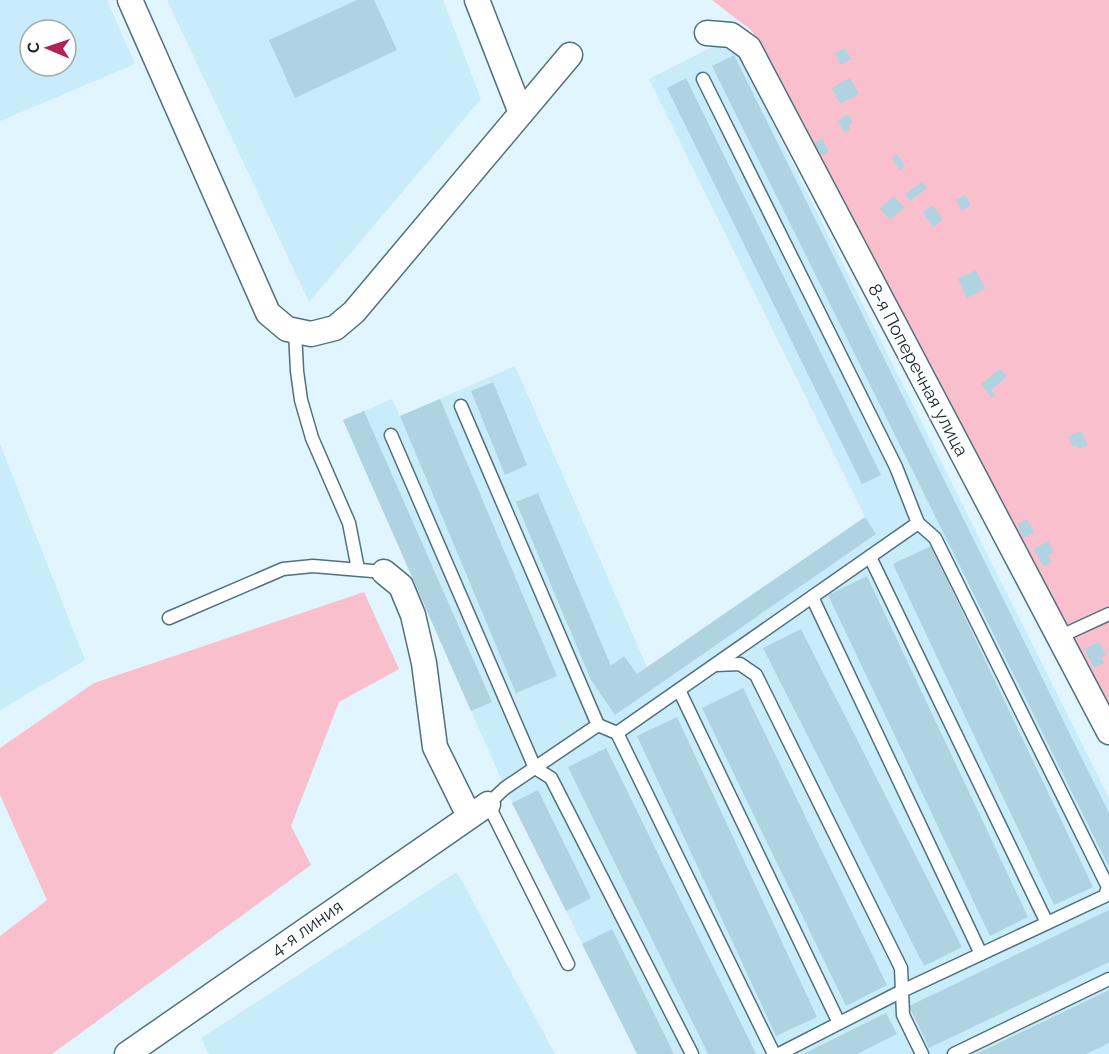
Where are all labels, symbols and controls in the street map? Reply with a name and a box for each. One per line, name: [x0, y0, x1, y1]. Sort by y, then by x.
north arrow: [18, 18, 78, 78]
text: С: [24, 42, 43, 53]
street label: 8-я Поперечная улица: [864, 280, 973, 460]
street label: 4-я линия: [267, 895, 347, 960]

